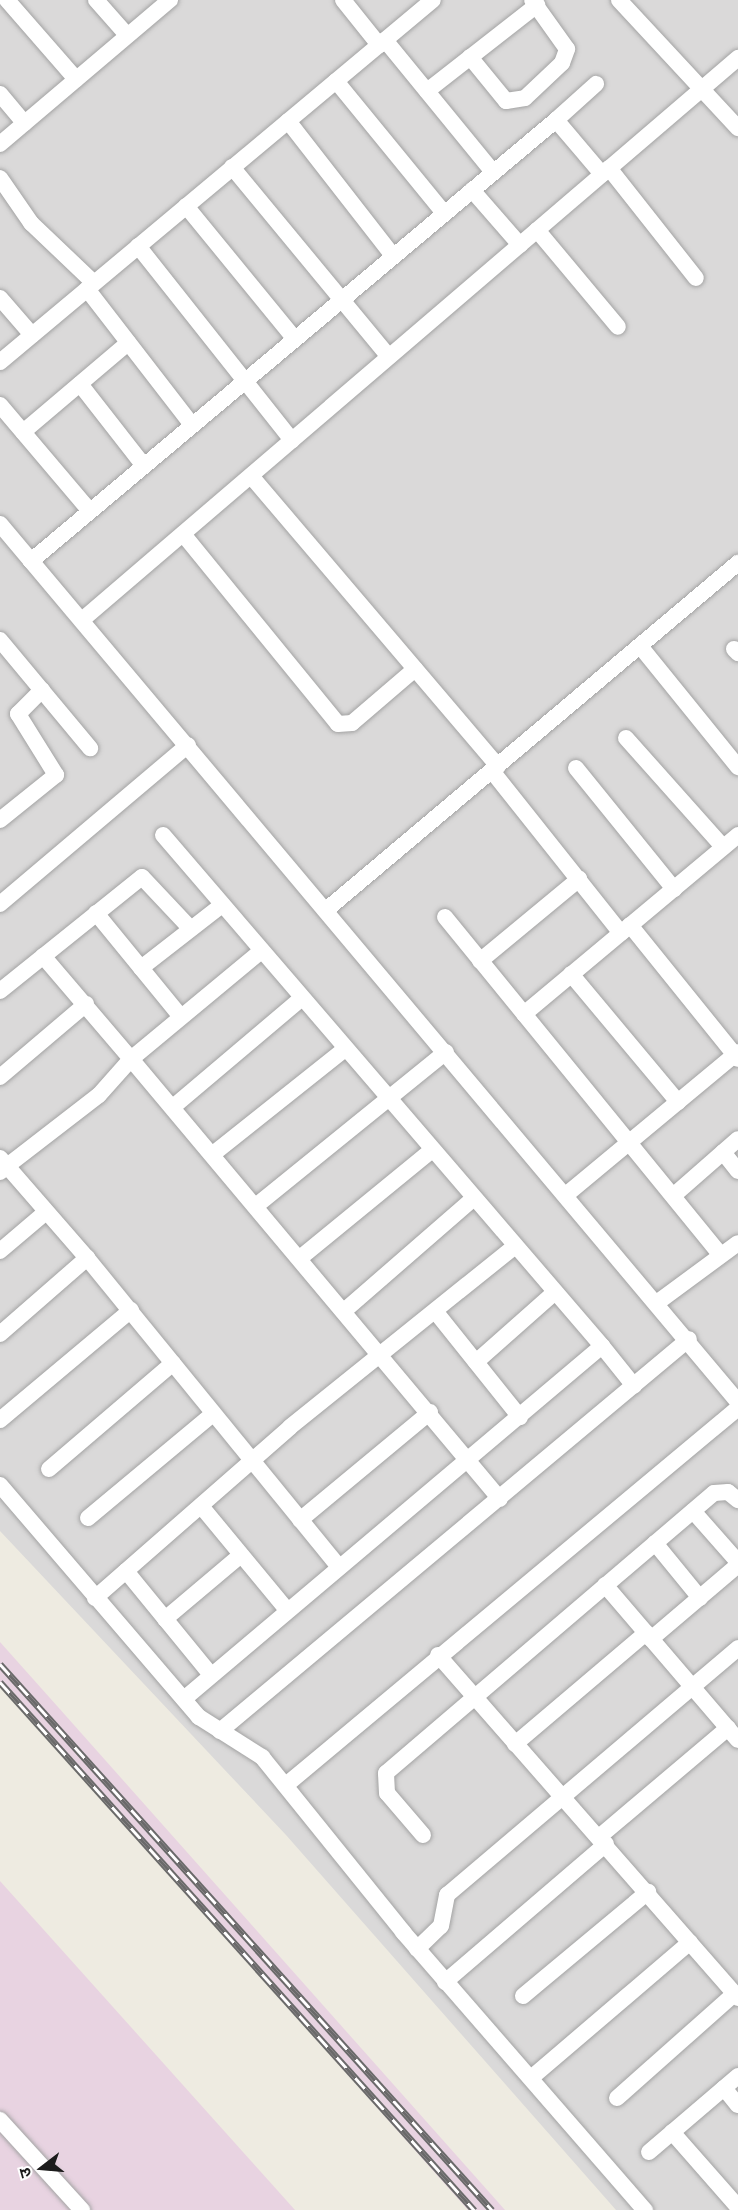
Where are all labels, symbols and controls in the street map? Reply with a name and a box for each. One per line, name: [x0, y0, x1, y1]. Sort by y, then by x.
north arrow: [12, 2138, 72, 2198]
text: उ: [15, 2166, 35, 2180]

